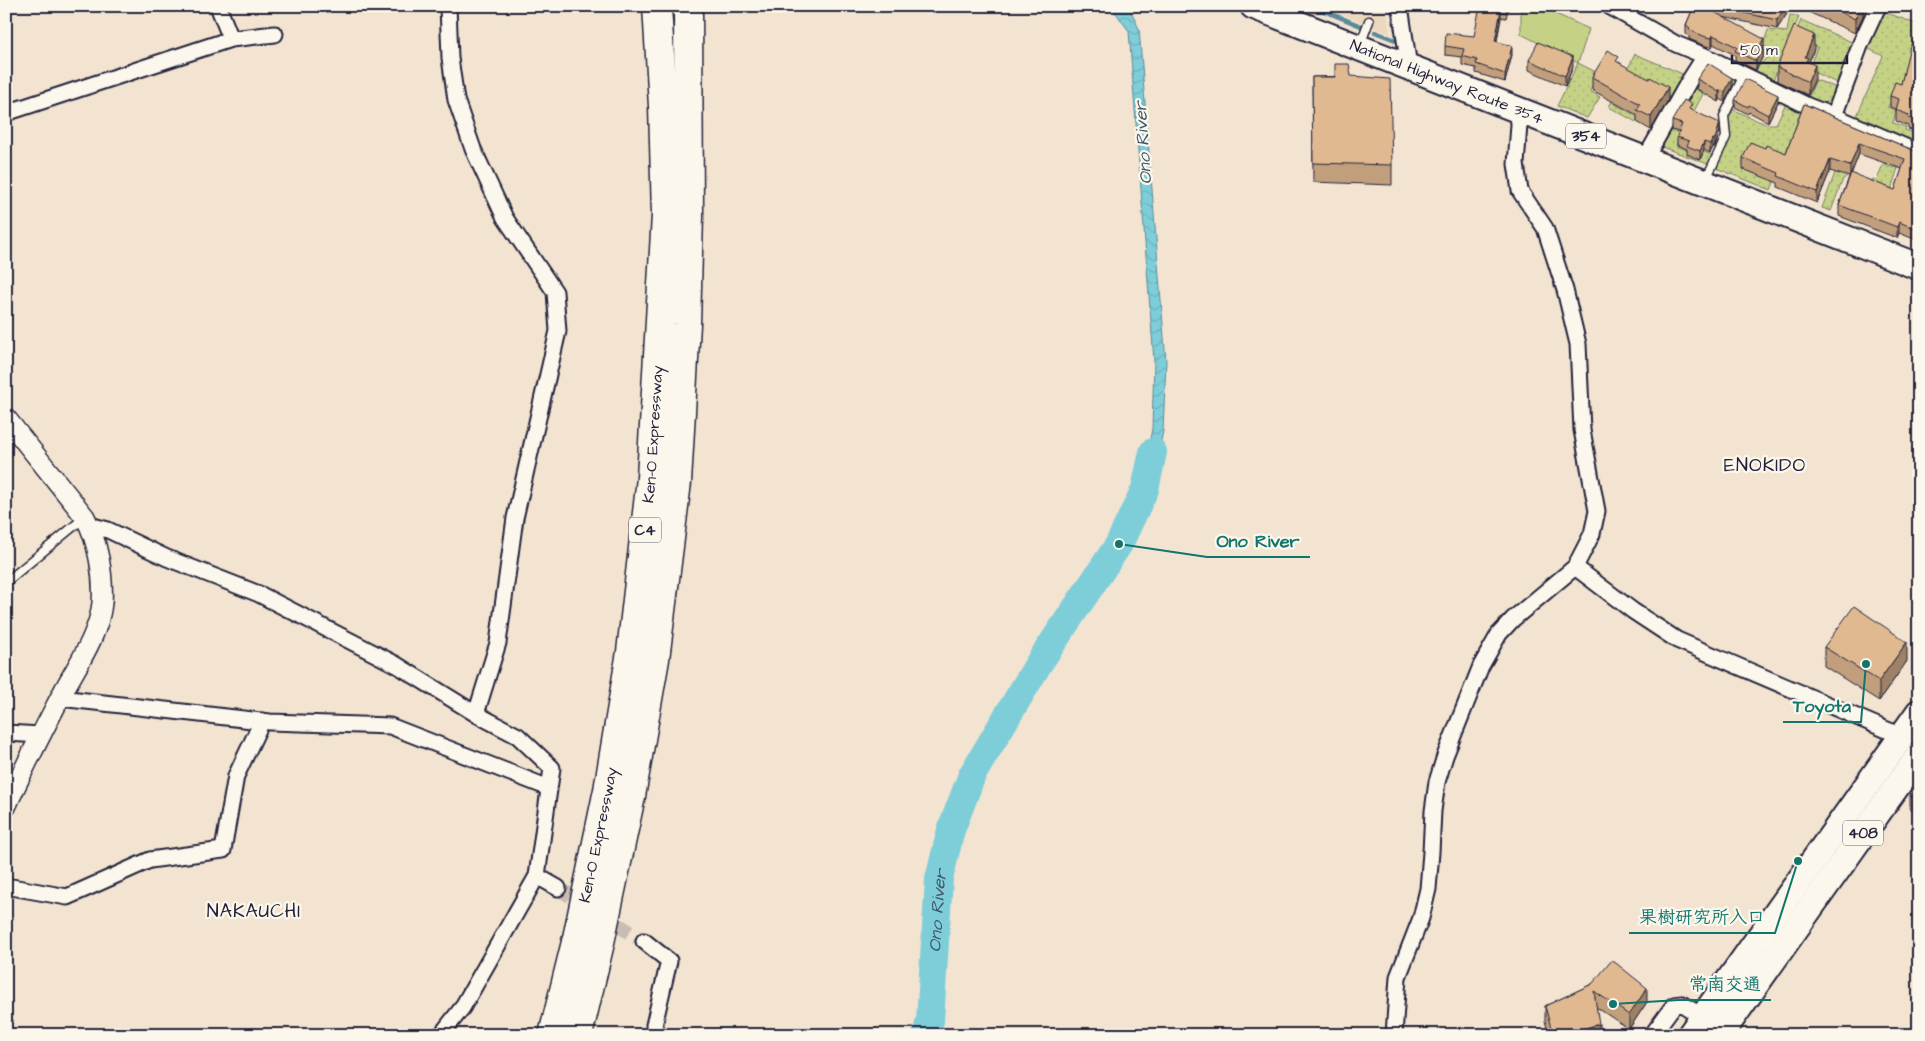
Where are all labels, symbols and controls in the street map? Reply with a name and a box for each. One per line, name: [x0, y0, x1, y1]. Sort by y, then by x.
scale bar: [1732, 32, 1848, 64]
street label: National Highway Route 354: [1347, 34, 1547, 130]
text: 50 m: [1740, 40, 1778, 61]
water label: Ono River: [1127, 99, 1158, 185]
road number: 354: [1566, 124, 1606, 148]
street label: Ken-O Expressway: [637, 365, 669, 504]
district label: ENOKIDO: [1724, 452, 1806, 479]
road number: C4: [629, 518, 661, 542]
callout: Ono River: [1207, 524, 1310, 557]
text: Ono River: [1217, 529, 1300, 554]
callout: Toyota: [1783, 689, 1861, 722]
text: Toyota: [1792, 694, 1852, 720]
street label: Ken-O Expressway: [574, 766, 624, 905]
road number: 408: [1843, 820, 1883, 846]
water label: Ono River: [922, 865, 954, 953]
district label: NAKAUCHI: [207, 898, 301, 925]
callout: 果樹研究所入口: [1629, 900, 1775, 933]
text: 果樹研究所入口: [1639, 905, 1765, 930]
callout: 常南交通: [1679, 967, 1771, 1000]
text: 常南交通: [1689, 972, 1761, 997]

